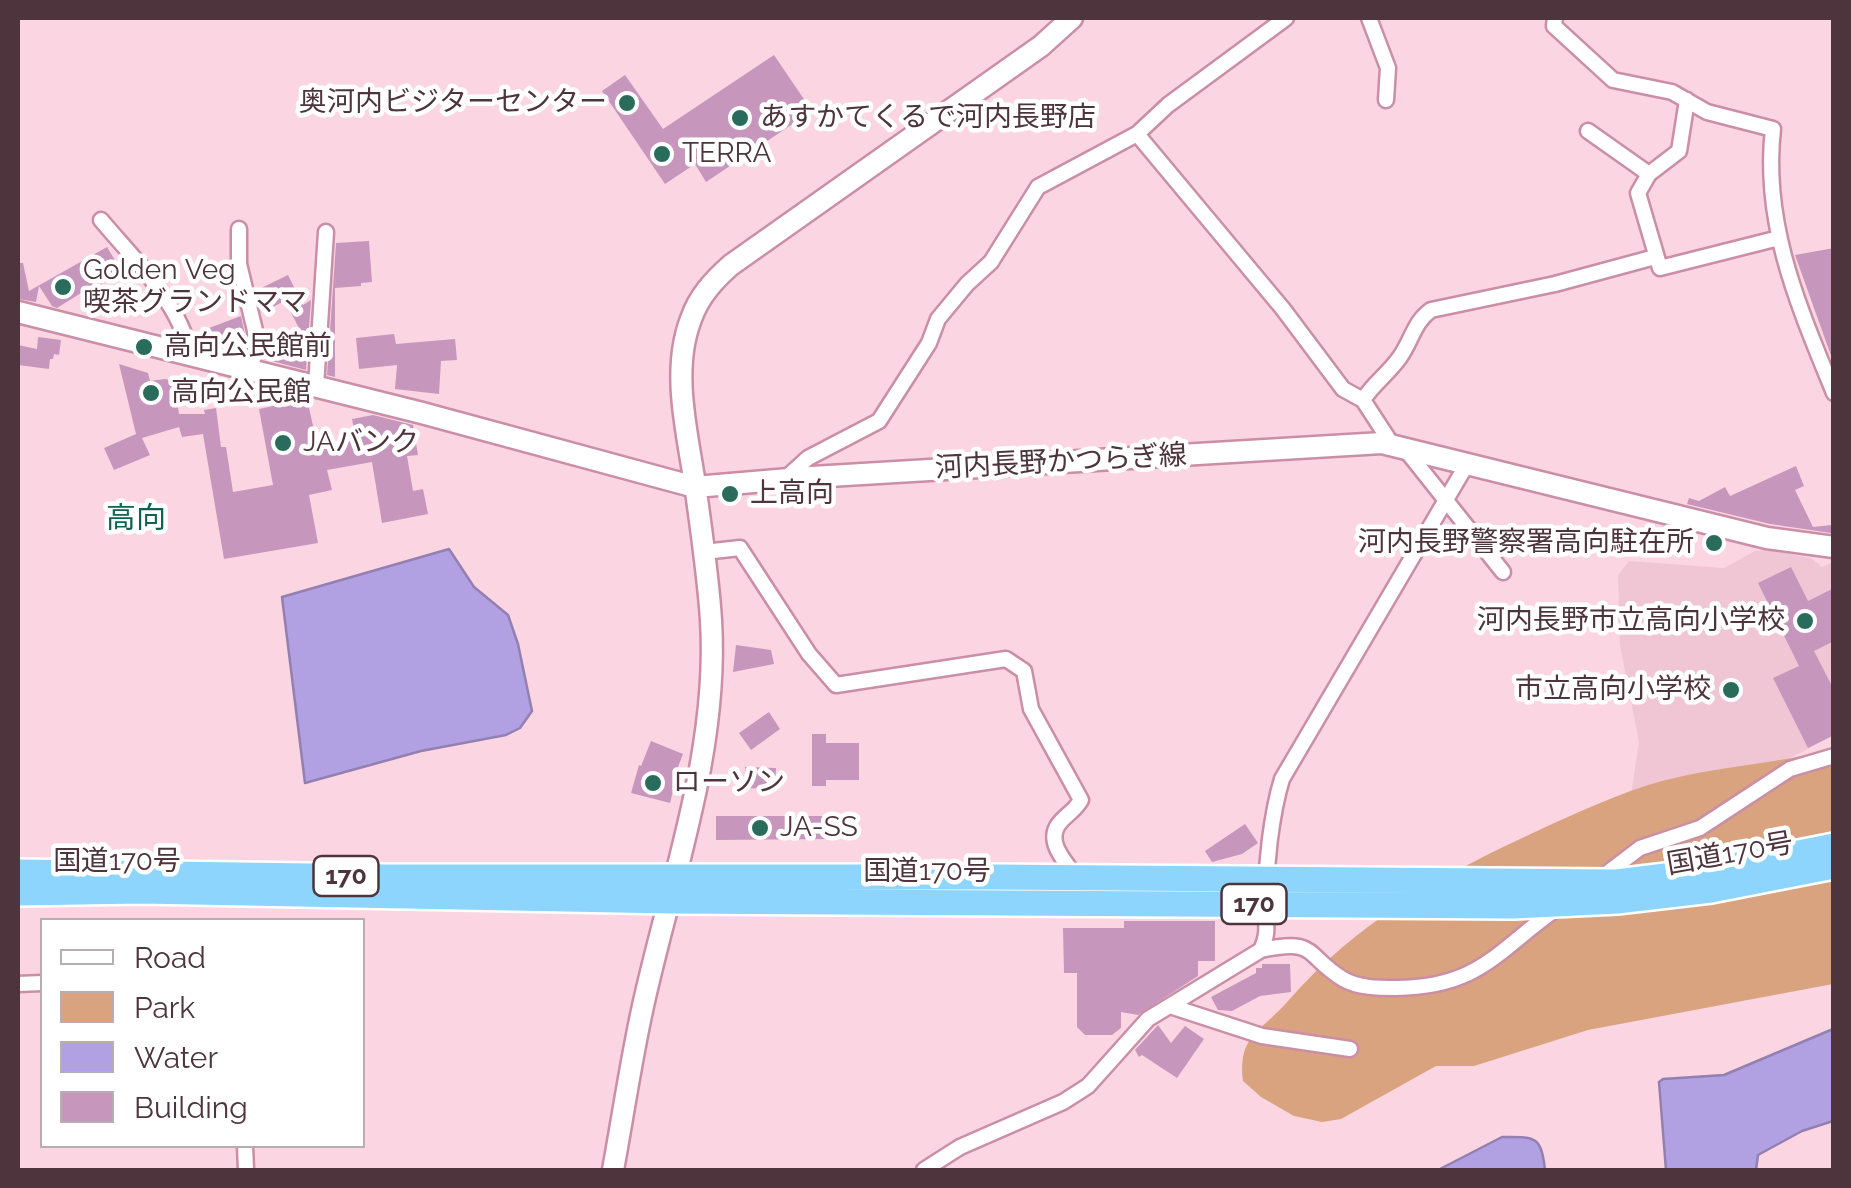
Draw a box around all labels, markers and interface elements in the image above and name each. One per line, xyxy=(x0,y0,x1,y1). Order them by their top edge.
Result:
place label: 奥河内ビジターセンター xyxy=(299,86,607,120)
marker: 奥河内ビジターセンター xyxy=(616,92,638,114)
place label: あすかてくるで河内長野店 xyxy=(760,101,1096,135)
marker: あすかてくるで河内長野店 xyxy=(729,107,751,129)
place label: TERRA xyxy=(682,137,772,171)
marker: TERRA xyxy=(651,143,673,165)
place label: Golden Veg 喫茶グランドママ xyxy=(83,254,307,320)
marker: Golden Veg 喫茶グランドママ xyxy=(52,276,74,298)
place label: 高向公民館前 xyxy=(164,330,332,364)
marker: 高向公民館前 xyxy=(133,336,155,358)
place label: 高向公民館 xyxy=(171,376,311,410)
marker: 高向公民館 xyxy=(140,382,162,404)
place label: JAバンク xyxy=(303,426,419,460)
marker: JAバンク xyxy=(272,432,294,454)
street label: 河内長野かつらぎ線 xyxy=(934,439,1188,485)
place label: 上高向 xyxy=(750,477,834,511)
marker: 上高向 xyxy=(719,483,741,505)
district label: 高向 xyxy=(106,501,166,537)
place label: 河内長野警察署高向駐在所 xyxy=(1358,526,1694,560)
marker: 河内長野警察署高向駐在所 xyxy=(1703,532,1725,554)
place label: 河内長野市立高向小学校 xyxy=(1477,604,1785,638)
marker: 河内長野市立高向小学校 xyxy=(1794,610,1816,632)
place label: 市立高向小学校 xyxy=(1515,673,1711,707)
marker: 市立高向小学校 xyxy=(1720,679,1742,701)
place label: ローソン xyxy=(673,766,785,800)
marker: ローソン xyxy=(642,772,664,794)
place label: JA-SS xyxy=(780,811,858,845)
marker: JA-SS xyxy=(749,817,771,839)
street label: 国道170号 xyxy=(1664,826,1796,882)
street label: 国道170号 xyxy=(53,845,181,879)
street label: 国道170号 xyxy=(863,855,991,889)
road number: 170 xyxy=(314,856,378,896)
road number: 170 xyxy=(1222,884,1286,924)
legend xyxy=(40,918,365,1148)
text: Road xyxy=(134,940,206,975)
text: Park xyxy=(134,990,195,1025)
text: Water xyxy=(134,1040,218,1075)
text: Building xyxy=(134,1090,248,1125)

